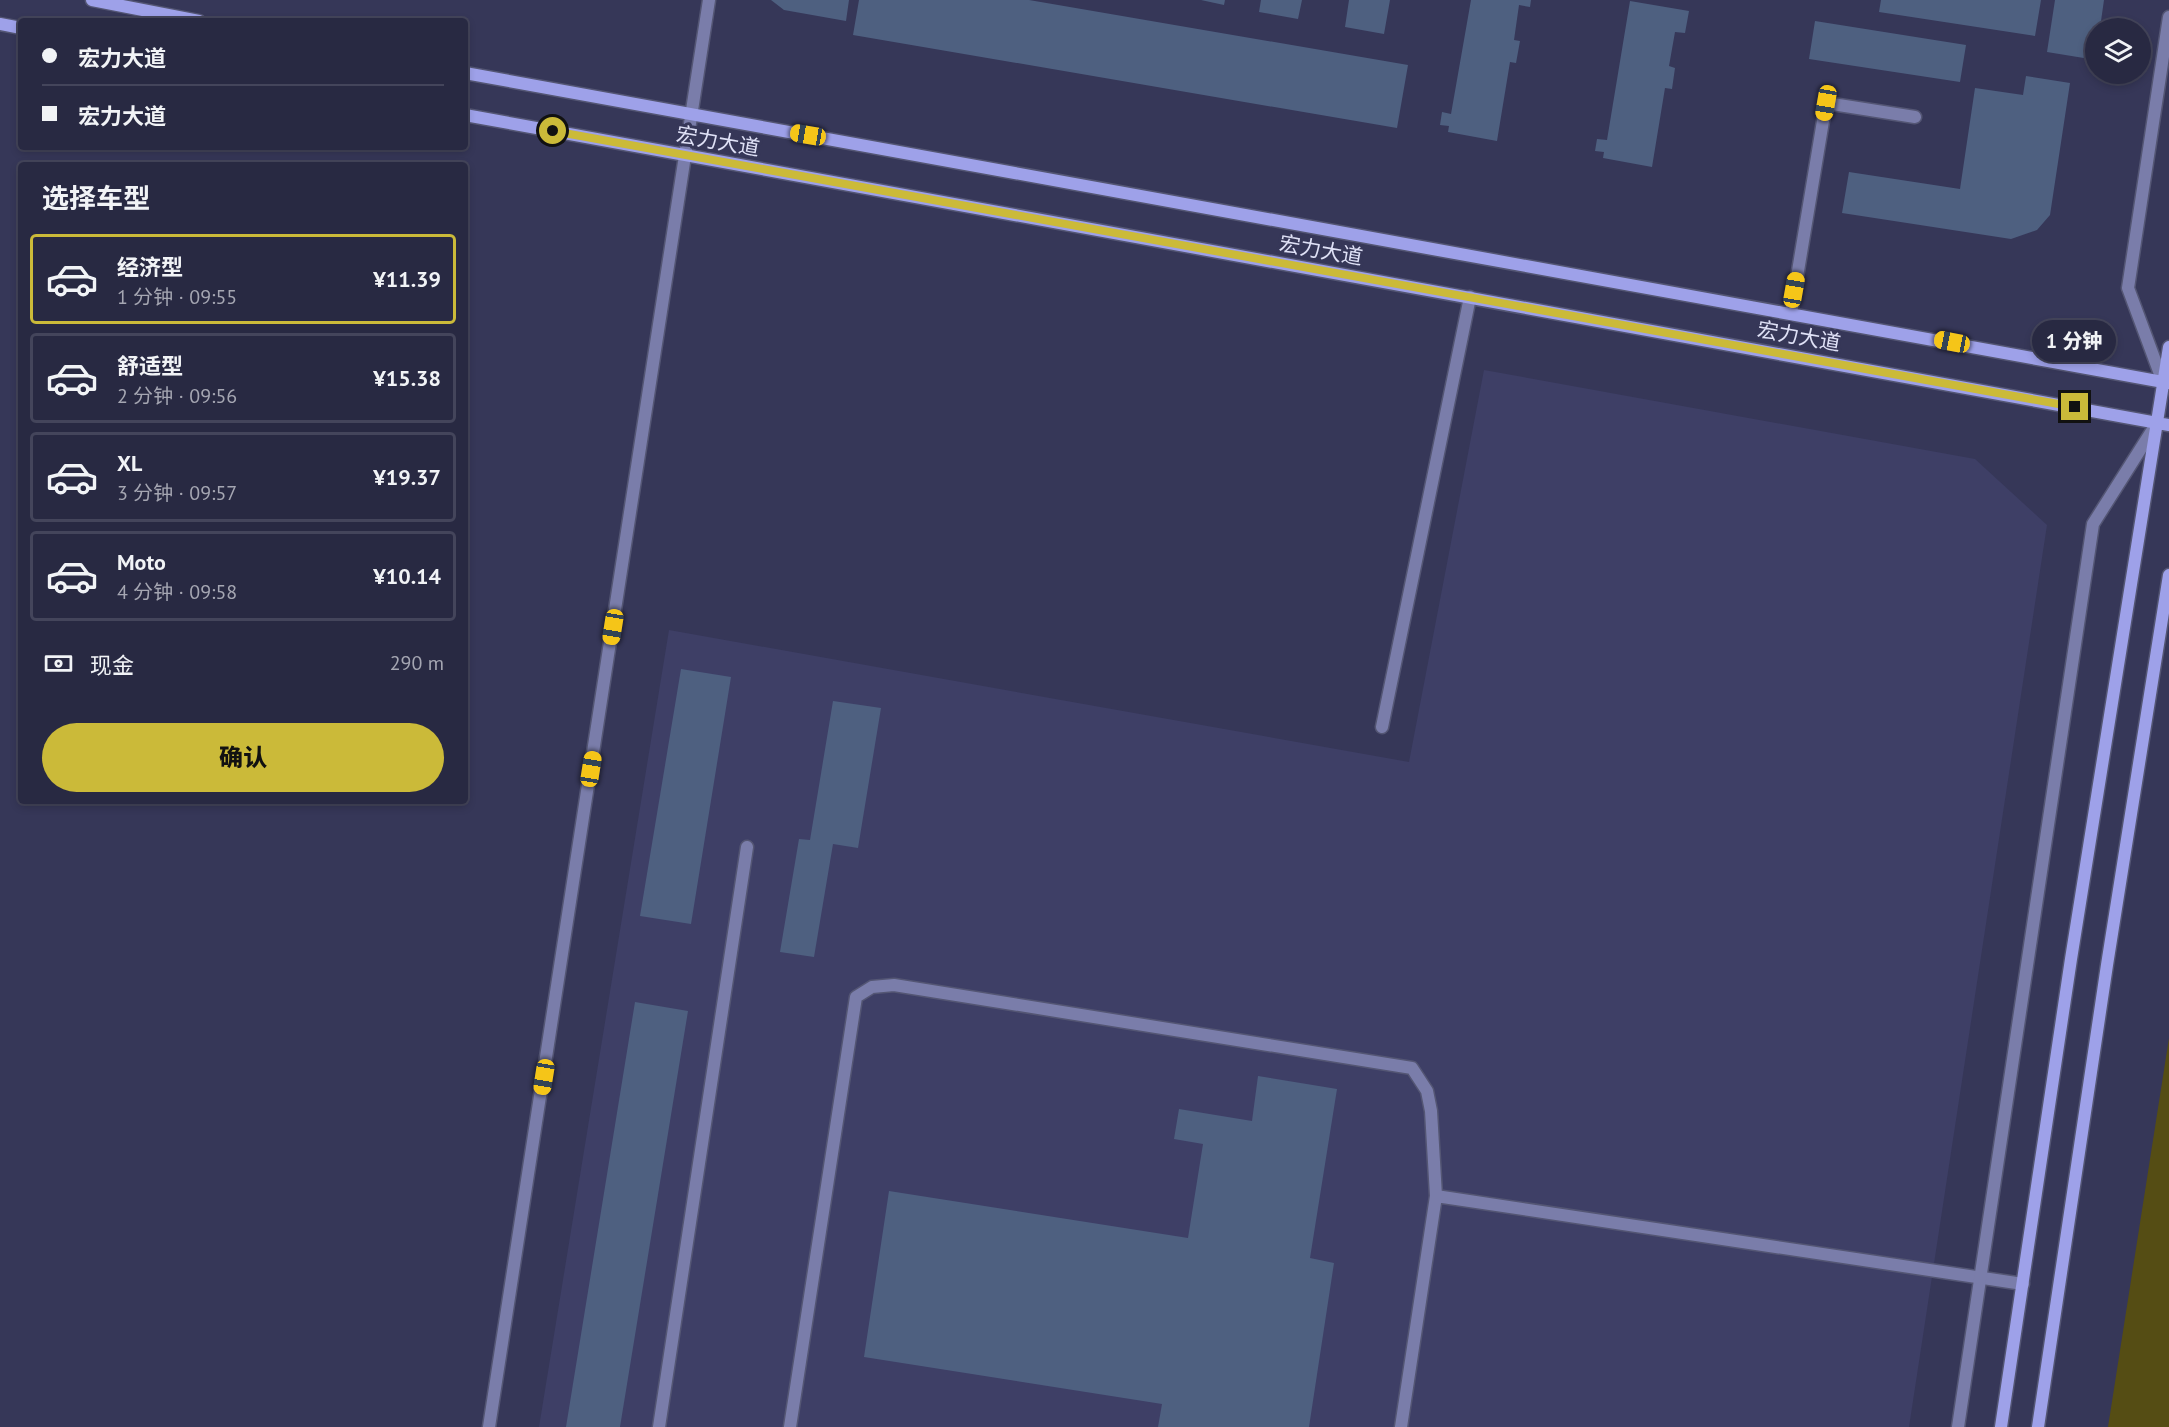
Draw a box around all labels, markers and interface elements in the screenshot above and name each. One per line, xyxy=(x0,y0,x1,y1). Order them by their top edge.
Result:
map controls xyxy=(2085,18,2151,84)
button: layers xyxy=(2085,18,2151,84)
text: 宏力大道 xyxy=(78,44,166,72)
car xyxy=(1814,84,1838,122)
text: 宏力大道 xyxy=(78,102,166,130)
route start xyxy=(539,117,566,144)
street label: 宏力大道 xyxy=(674,120,762,162)
car xyxy=(789,123,827,147)
text: 选择车型 xyxy=(42,181,150,215)
street label: 宏力大道 xyxy=(1277,229,1365,271)
icon: car xyxy=(45,252,99,306)
text: 经济型 xyxy=(117,253,183,281)
text: ¥11.39 xyxy=(373,265,441,293)
car xyxy=(1782,271,1806,309)
text: 1 分钟 · 09:55 xyxy=(117,284,237,310)
street label: 宏力大道 xyxy=(1755,315,1843,357)
callout: 1 分钟 xyxy=(2033,320,2117,362)
text: 1 分钟 xyxy=(2046,328,2102,354)
car xyxy=(1933,330,1971,354)
icon: car xyxy=(45,351,99,405)
text: 舒适型 xyxy=(117,352,183,380)
text: ¥15.38 xyxy=(373,364,441,392)
text: 2 分钟 · 09:56 xyxy=(117,383,237,409)
route end xyxy=(2061,393,2088,420)
text: XL xyxy=(117,449,142,477)
icon: car xyxy=(45,450,99,504)
text: ¥19.37 xyxy=(373,463,441,491)
text: 3 分钟 · 09:57 xyxy=(117,480,237,506)
text: Moto xyxy=(117,548,166,576)
icon: car xyxy=(45,549,99,603)
text: ¥10.14 xyxy=(373,562,441,590)
text: 4 分钟 · 09:58 xyxy=(117,579,237,605)
car xyxy=(601,608,625,646)
icon: cash xyxy=(42,647,75,680)
text: 290 m xyxy=(390,650,444,676)
text: 现金 xyxy=(90,651,134,679)
button: 确认 xyxy=(42,723,444,792)
car xyxy=(579,750,603,788)
car xyxy=(532,1058,556,1096)

